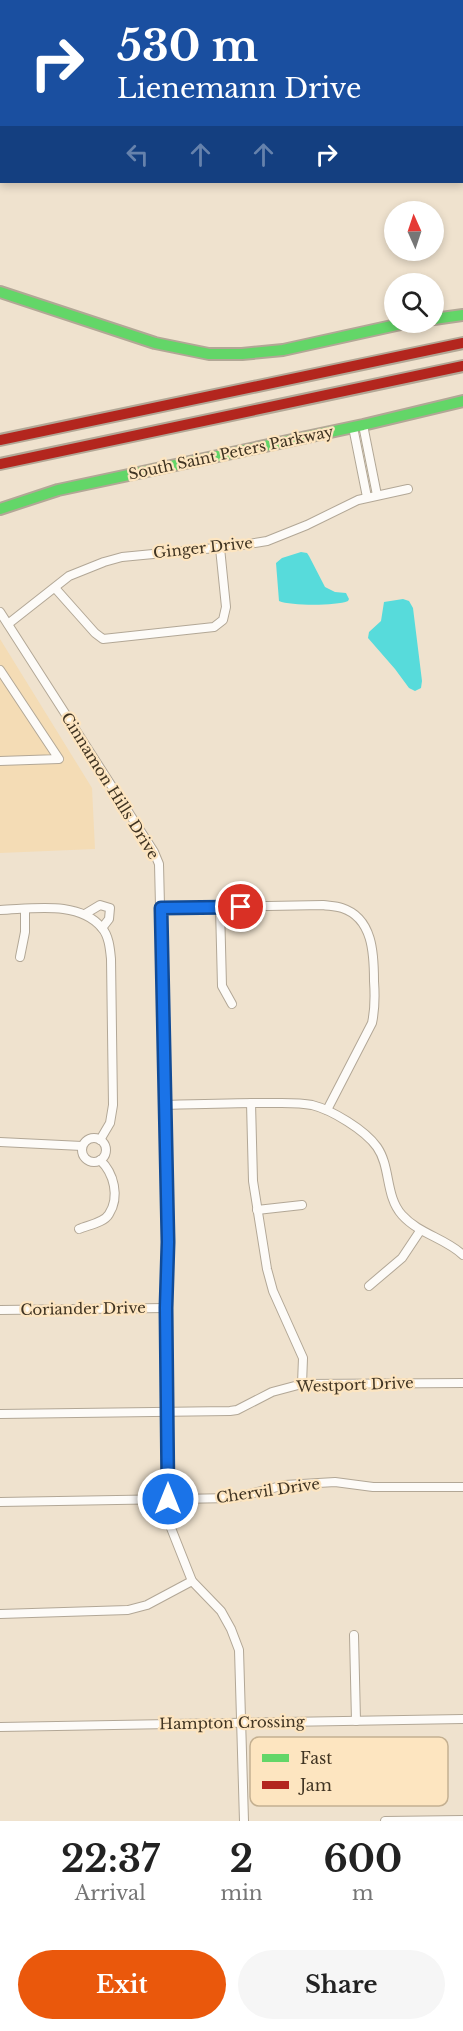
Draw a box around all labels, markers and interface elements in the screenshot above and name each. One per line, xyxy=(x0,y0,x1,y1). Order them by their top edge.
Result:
text: 530 m xyxy=(117,20,258,72)
icon: right xyxy=(18,24,96,102)
text: Lienemann Drive xyxy=(117,72,361,105)
icon: left xyxy=(121,138,154,171)
icon: ahead xyxy=(184,138,217,171)
icon: ahead xyxy=(247,138,280,171)
icon: right xyxy=(310,138,343,171)
north arrow xyxy=(384,201,444,261)
map controls xyxy=(384,201,444,333)
button: search xyxy=(384,273,444,333)
street label: South Saint Peters Parkway xyxy=(127,421,336,484)
street label: Ginger Drive xyxy=(152,533,254,562)
street label: Cinnamon Hills Drive xyxy=(57,709,163,863)
pin xyxy=(215,881,266,932)
icon: arrive xyxy=(224,890,257,923)
street label: Coriander Drive xyxy=(20,1298,146,1319)
street label: Westport Drive xyxy=(295,1373,414,1396)
position arrow xyxy=(136,1467,200,1531)
street label: Chervil Drive xyxy=(215,1474,321,1507)
street label: Hampton Crossing xyxy=(159,1712,306,1733)
legend xyxy=(250,1737,448,1806)
text: Fast xyxy=(300,1748,332,1768)
text: Jam xyxy=(298,1775,332,1795)
text: 22:37 xyxy=(61,1837,160,1882)
text: 2 xyxy=(230,1837,253,1882)
text: 600 xyxy=(323,1837,402,1882)
text: Arrival xyxy=(75,1881,146,1905)
text: min xyxy=(220,1881,263,1905)
text: m xyxy=(352,1881,373,1905)
button: Exit xyxy=(18,1950,226,2019)
button: Share xyxy=(238,1950,445,2019)

